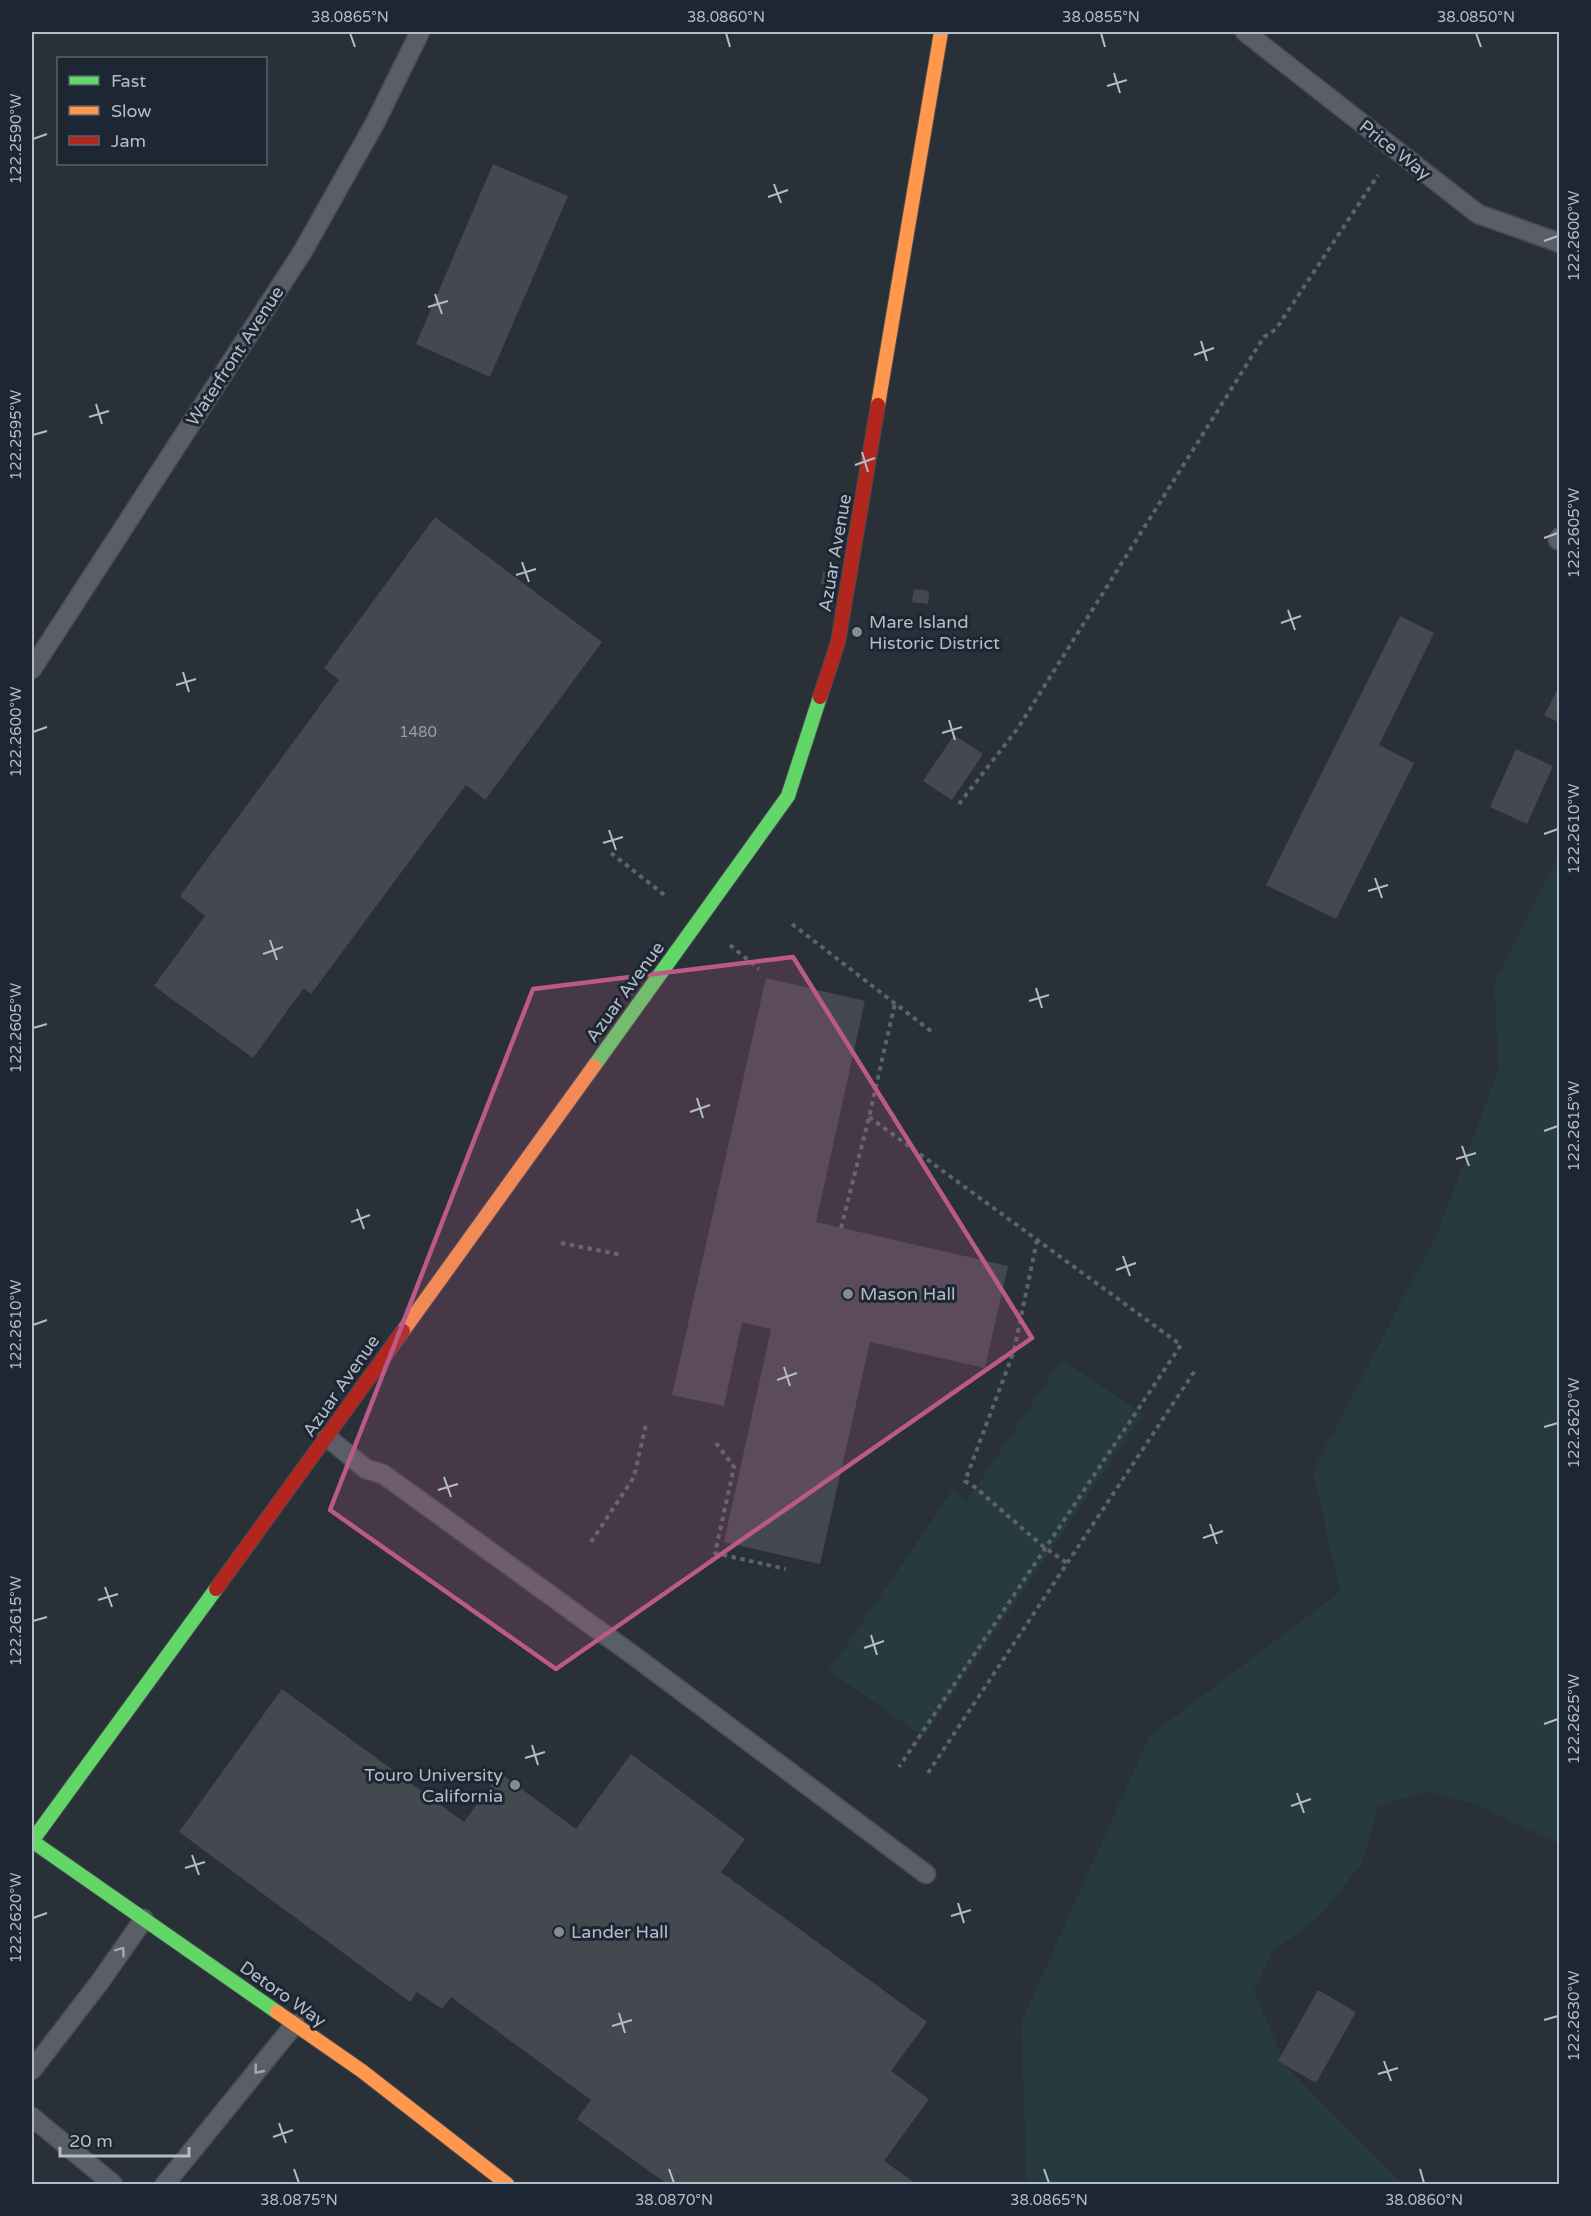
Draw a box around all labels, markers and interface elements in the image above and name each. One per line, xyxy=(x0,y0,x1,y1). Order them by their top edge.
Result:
text: 38.0865°N xyxy=(311,8,389,26)
text: 38.0860°N xyxy=(687,8,765,26)
text: 38.0855°N xyxy=(1062,8,1140,26)
text: 38.0850°N xyxy=(1437,8,1515,26)
legend xyxy=(57,57,267,165)
text: Fast xyxy=(111,70,146,92)
text: 122.2590°W xyxy=(7,94,25,184)
text: Slow xyxy=(111,100,152,122)
street label: Price Way xyxy=(1355,115,1435,185)
text: Jam xyxy=(111,130,146,152)
text: 122.2600°W xyxy=(1565,191,1583,281)
street label: Waterfront Avenue xyxy=(182,282,288,430)
text: 122.2595°W xyxy=(7,390,25,480)
text: 122.2605°W xyxy=(1565,488,1583,578)
street label: Azuar Avenue xyxy=(814,492,856,614)
place label: Mare Island Historic District xyxy=(869,611,1000,654)
marker: Mare Island Historic District xyxy=(850,625,864,639)
text: 122.2600°W xyxy=(7,687,25,777)
house number: 1480 xyxy=(399,723,437,741)
text: 122.2610°W xyxy=(1565,784,1583,874)
street label: Azuar Avenue xyxy=(581,937,669,1047)
text: 122.2605°W xyxy=(7,983,25,1073)
text: 122.2615°W xyxy=(1565,1081,1583,1171)
text: 122.2610°W xyxy=(7,1280,25,1370)
place label: Mason Hall xyxy=(860,1283,955,1305)
marker: Mason Hall xyxy=(841,1287,855,1301)
street label: Azuar Avenue xyxy=(298,1331,384,1441)
text: 122.2620°W xyxy=(1565,1378,1583,1468)
text: 122.2615°W xyxy=(7,1576,25,1666)
text: 122.2625°W xyxy=(1565,1674,1583,1764)
place label: Touro University California xyxy=(364,1764,503,1807)
marker: Touro University California xyxy=(508,1778,522,1792)
text: 122.2620°W xyxy=(7,1873,25,1963)
place label: Lander Hall xyxy=(571,1921,668,1943)
marker: Lander Hall xyxy=(552,1925,566,1939)
one-way arrow xyxy=(114,1947,125,1958)
street label: Detoro Way xyxy=(236,1956,331,2032)
text: 122.2630°W xyxy=(1565,1971,1583,2061)
one-way arrow xyxy=(255,2063,266,2074)
scale bar xyxy=(60,2120,189,2158)
text: 20 m xyxy=(69,2130,113,2152)
text: 38.0875°N xyxy=(260,2191,338,2209)
text: 38.0870°N xyxy=(635,2191,713,2209)
text: 38.0865°N xyxy=(1010,2191,1088,2209)
text: 38.0860°N xyxy=(1385,2191,1463,2209)

